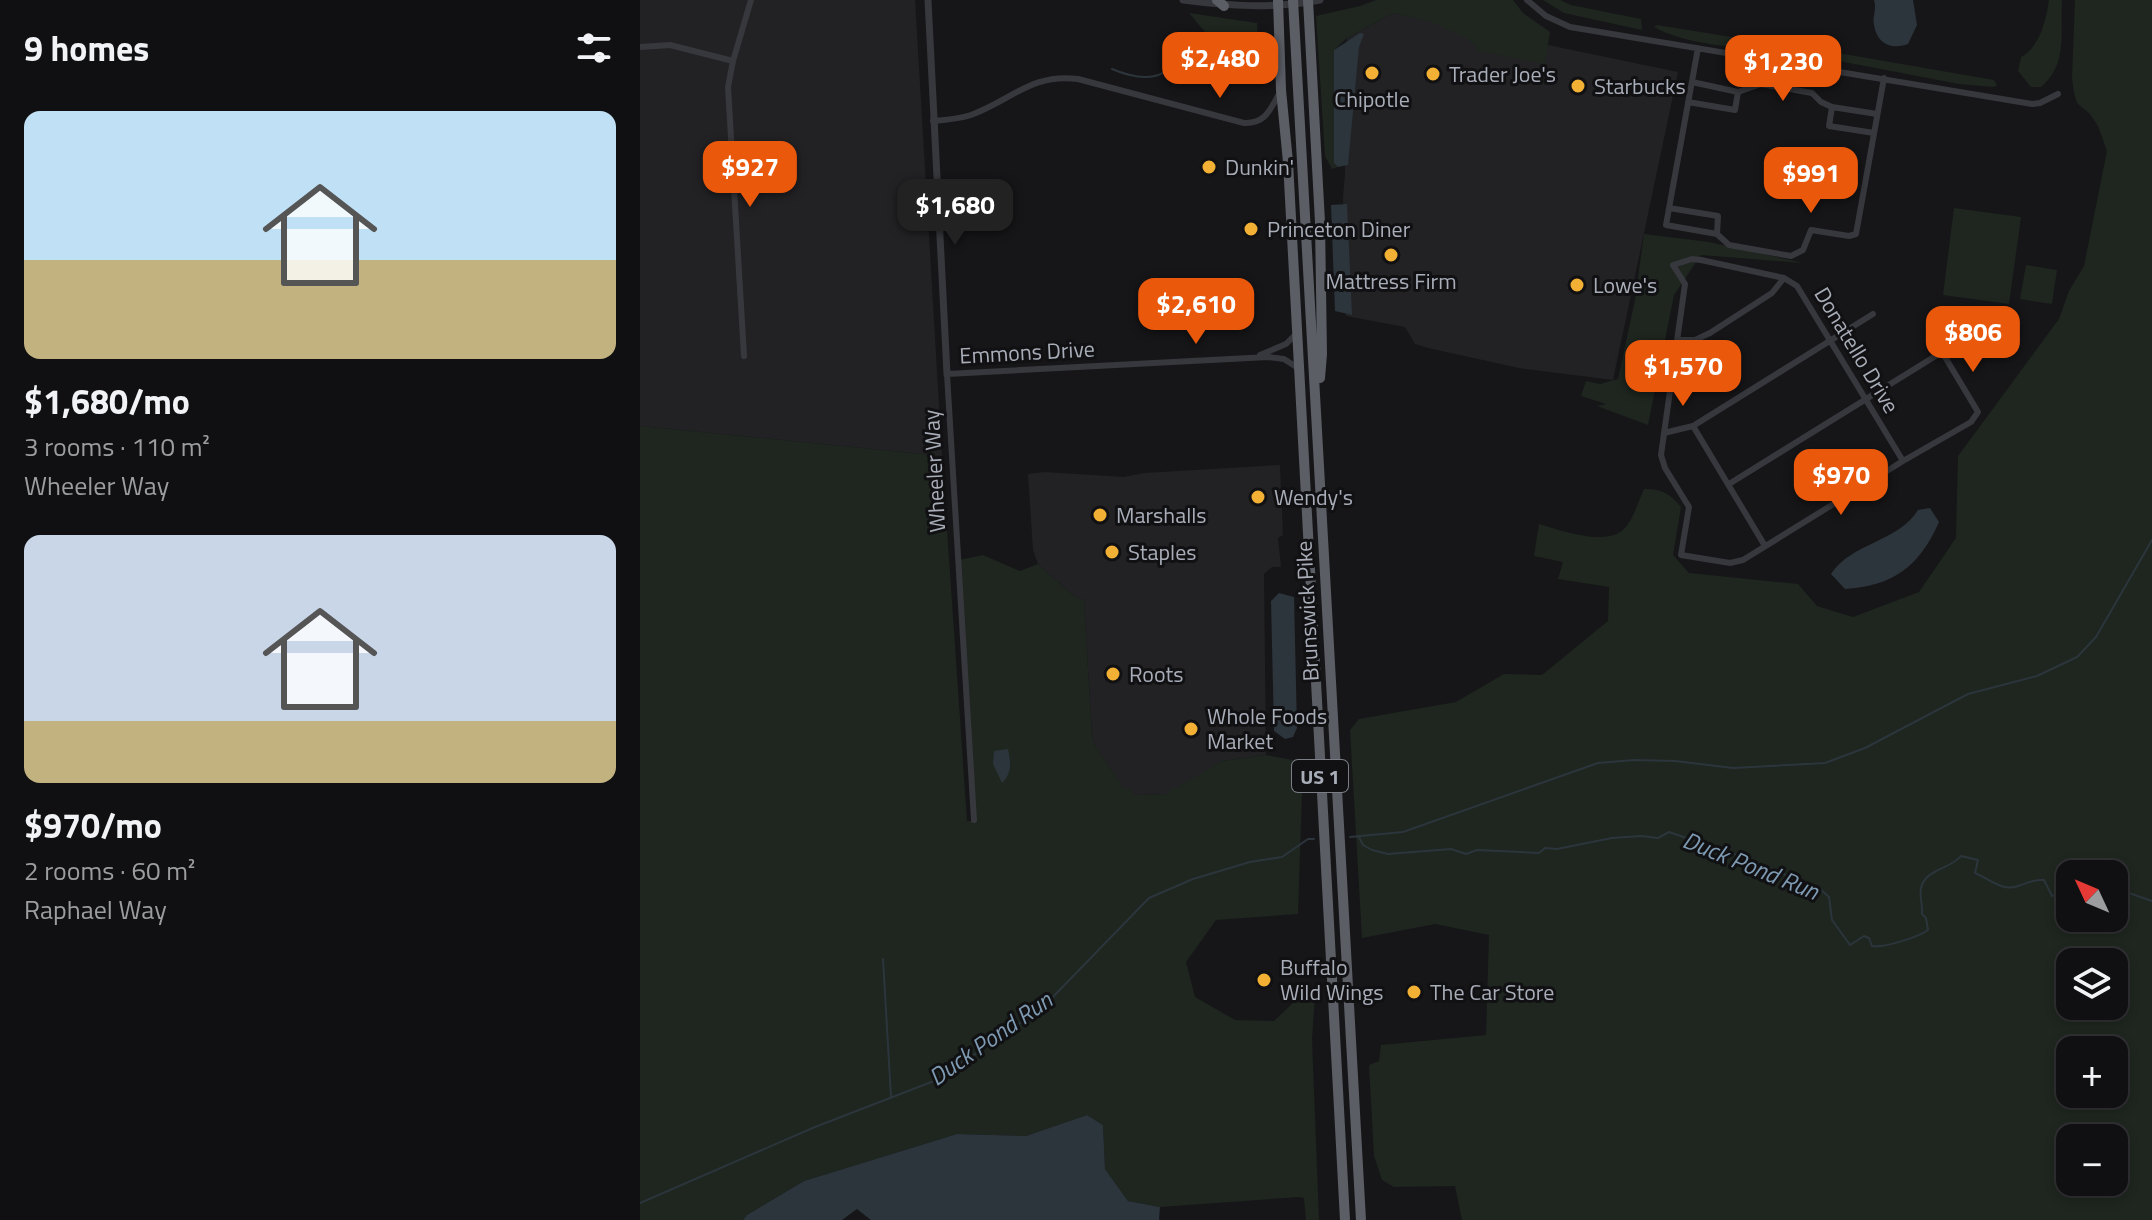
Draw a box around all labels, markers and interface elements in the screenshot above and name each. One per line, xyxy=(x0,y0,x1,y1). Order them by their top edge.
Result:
text: 9 homes xyxy=(24,22,149,74)
icon: filters xyxy=(572,26,616,70)
pin: $2,480 xyxy=(1155,32,1285,100)
pin: $1,230 xyxy=(1718,35,1848,103)
text: $2,480 xyxy=(1180,38,1260,77)
text: $1,230 xyxy=(1743,41,1823,80)
place label: Trader Joe's xyxy=(1449,57,1556,91)
marker: Chipotle xyxy=(1363,64,1381,82)
marker: Trader Joe's xyxy=(1424,65,1442,83)
place label: Starbucks xyxy=(1594,69,1686,103)
marker: Starbucks xyxy=(1569,77,1587,95)
place label: Chipotle xyxy=(1334,82,1410,116)
pin: $927 xyxy=(703,141,797,209)
text: $927 xyxy=(721,147,779,186)
pin: $991 xyxy=(1764,147,1858,215)
place label: Dunkin' xyxy=(1225,150,1294,184)
text: $991 xyxy=(1782,153,1840,192)
marker: Dunkin' xyxy=(1200,158,1218,176)
icon: home xyxy=(248,163,392,307)
pin: $1,680 xyxy=(890,179,1020,247)
text: $1,680 xyxy=(915,185,995,224)
place label: Princeton Diner xyxy=(1267,212,1411,246)
marker: Princeton Diner xyxy=(1242,220,1260,238)
marker: Mattress Firm xyxy=(1382,246,1400,264)
place label: Mattress Firm xyxy=(1325,264,1457,298)
place label: Lowe's xyxy=(1593,268,1657,302)
marker: Lowe's xyxy=(1568,276,1586,294)
pin: $2,610 xyxy=(1131,278,1261,346)
street label: Donatello Drive xyxy=(1806,280,1908,420)
text: $2,610 xyxy=(1156,284,1236,323)
pin: $806 xyxy=(1926,306,2020,374)
text: $806 xyxy=(1944,312,2002,351)
street label: Emmons Drive xyxy=(958,331,1096,373)
pin: $1,570 xyxy=(1618,340,1748,408)
text: $1,570 xyxy=(1643,346,1723,385)
text: $1,680/mo xyxy=(24,375,190,427)
street label: Wheeler Way xyxy=(914,408,954,533)
text: 3 rooms · 110 m² xyxy=(24,427,210,466)
pin: $970 xyxy=(1794,449,1888,517)
text: $970 xyxy=(1812,455,1870,494)
text: Wheeler Way xyxy=(24,466,169,505)
place label: Wendy's xyxy=(1274,480,1353,514)
marker: Wendy's xyxy=(1249,488,1267,506)
place label: Marshalls xyxy=(1116,498,1207,532)
marker: Marshalls xyxy=(1091,506,1109,524)
place label: Staples xyxy=(1128,535,1197,569)
street label: Brunswick Pike xyxy=(1286,540,1328,682)
marker: Staples xyxy=(1103,543,1121,561)
icon: home xyxy=(248,587,392,731)
place label: Roots xyxy=(1129,657,1183,691)
marker: Roots xyxy=(1104,665,1122,683)
place label: Whole Foods Market xyxy=(1207,699,1327,758)
marker: Whole Foods Market xyxy=(1182,720,1200,738)
road number: US 1 xyxy=(1292,760,1348,792)
text: $970/mo xyxy=(24,799,162,851)
water label: Duck Pond Run xyxy=(1678,821,1825,909)
text: 2 rooms · 60 m² xyxy=(24,851,195,890)
north arrow xyxy=(2056,860,2128,932)
map controls xyxy=(2056,860,2128,1196)
text: Raphael Way xyxy=(24,890,167,929)
button: layers xyxy=(2056,948,2128,1020)
place label: Buffalo Wild Wings xyxy=(1280,950,1384,1009)
marker: Buffalo Wild Wings xyxy=(1255,971,1273,989)
place label: The Car Store xyxy=(1430,975,1554,1009)
water label: Duck Pond Run xyxy=(921,981,1060,1094)
marker: The Car Store xyxy=(1405,983,1423,1001)
button: + xyxy=(2056,1036,2128,1108)
button: − xyxy=(2056,1124,2128,1196)

